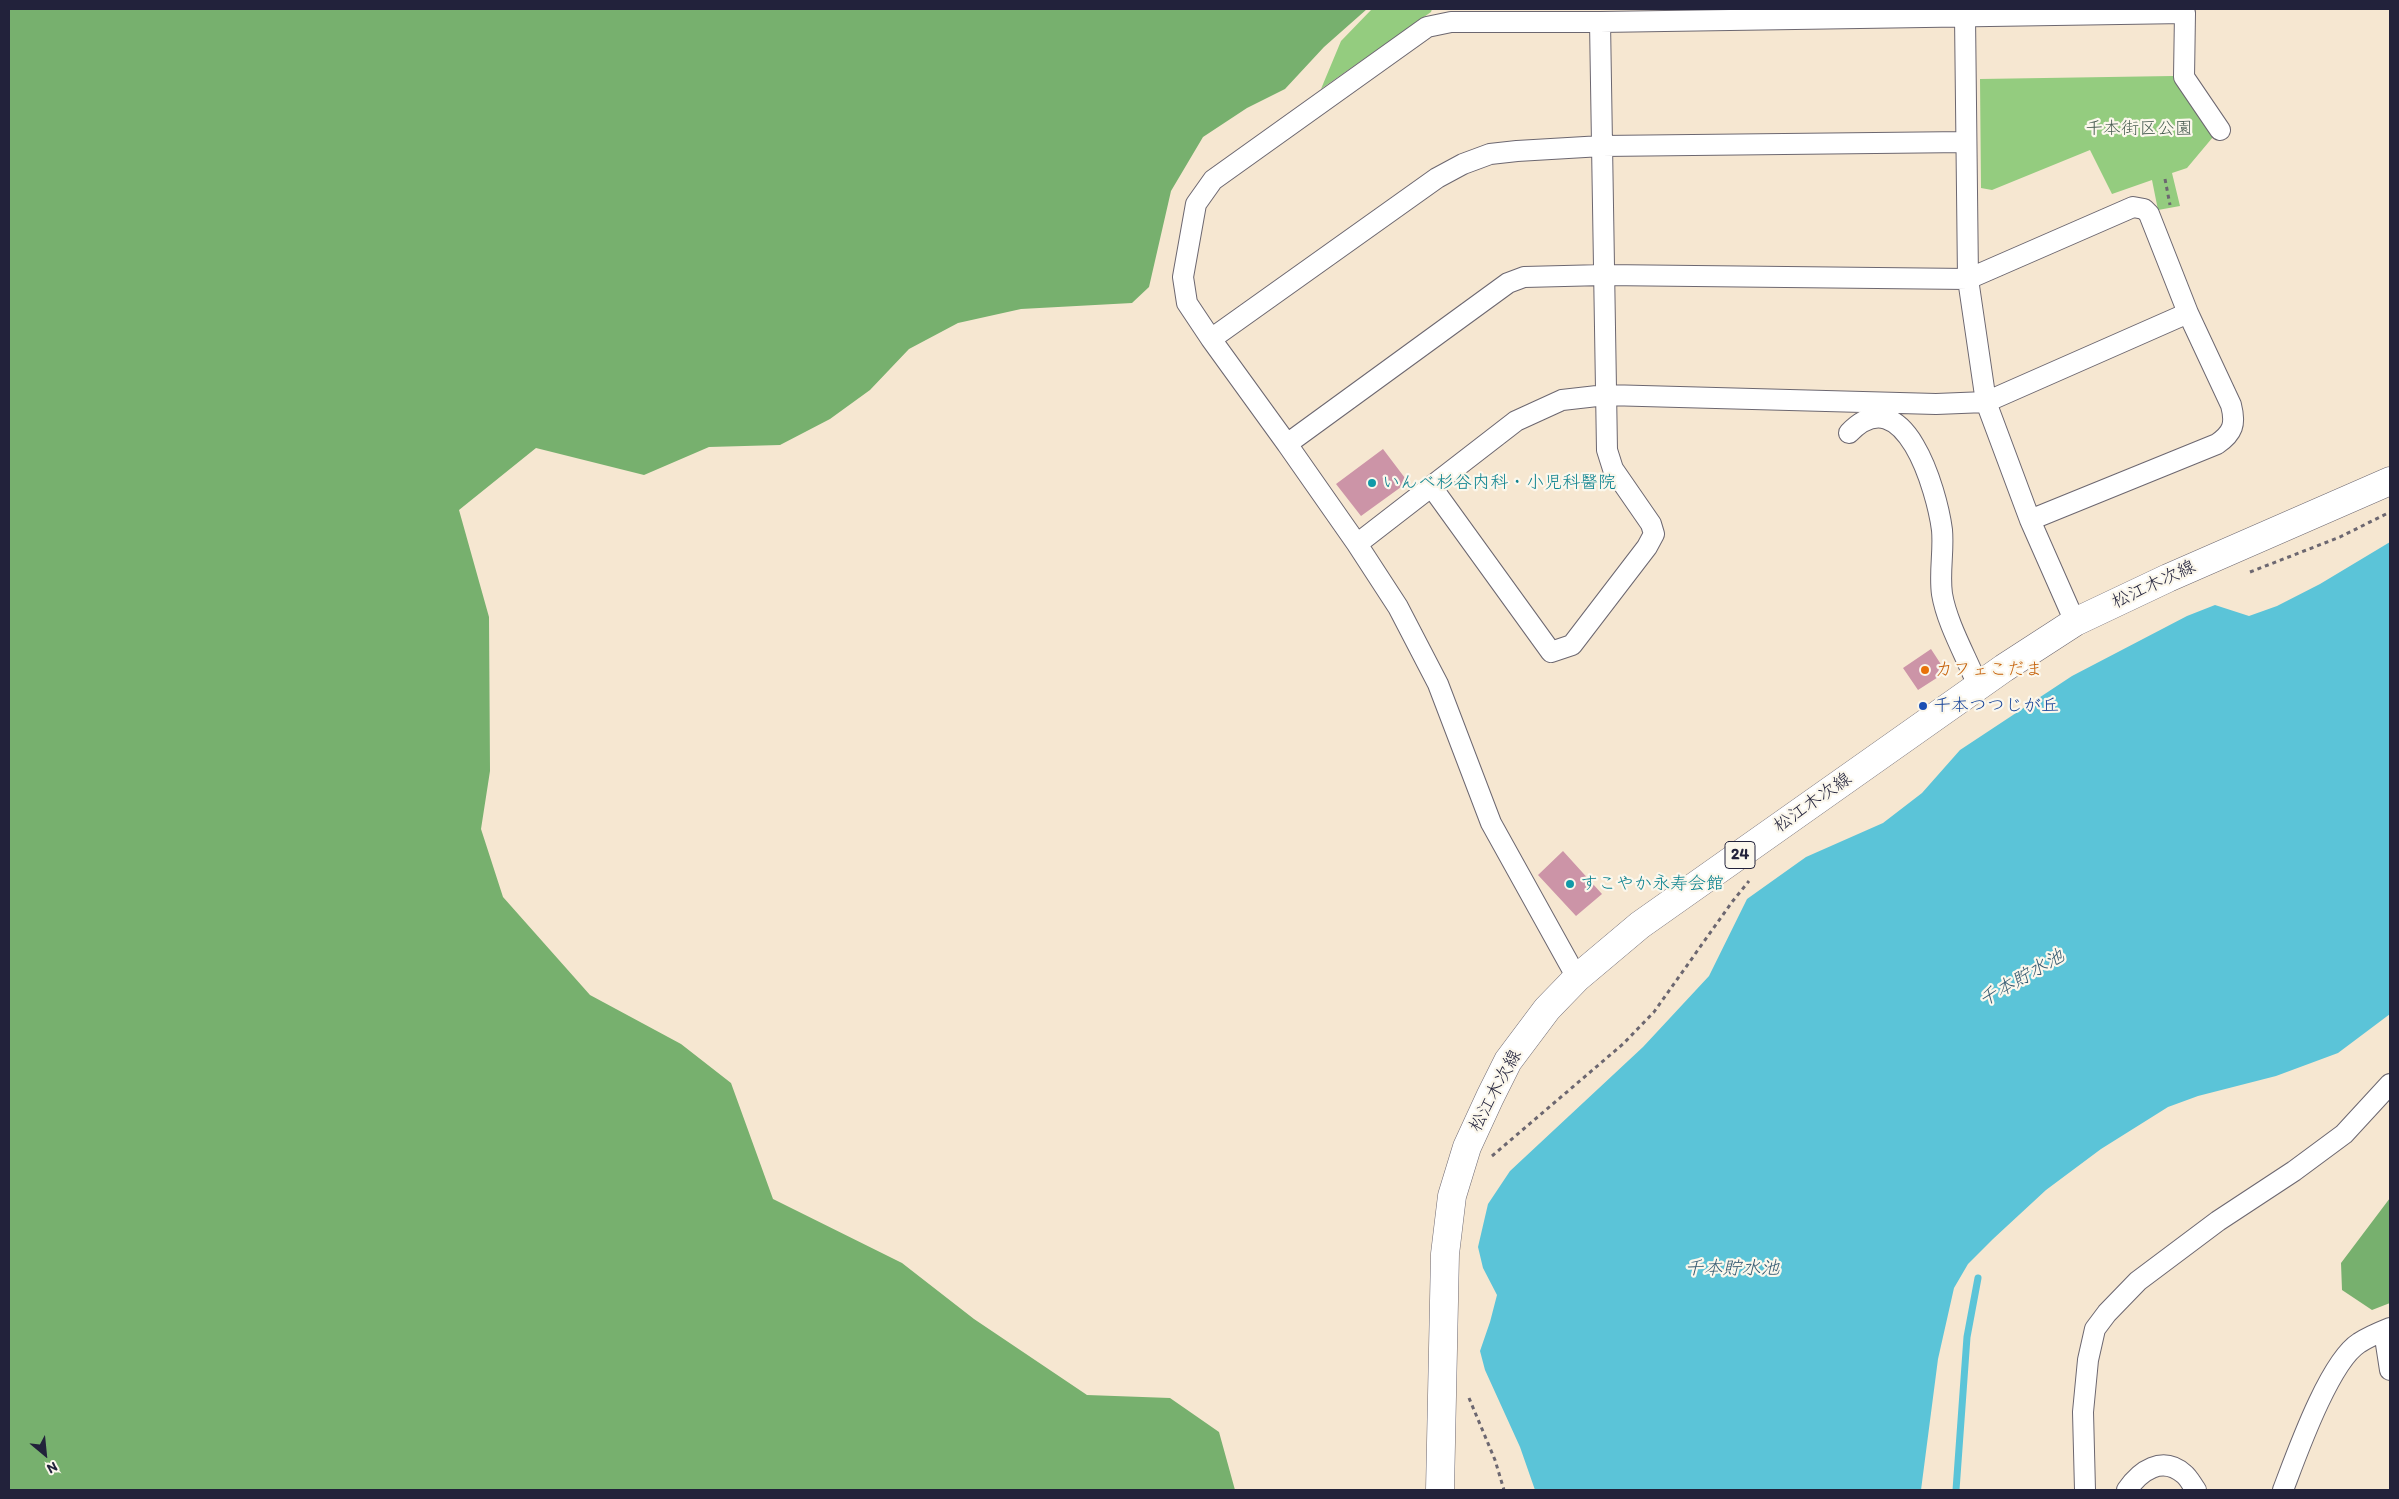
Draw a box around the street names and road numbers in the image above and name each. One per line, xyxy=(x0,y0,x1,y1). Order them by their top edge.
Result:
street label: 松江木次線 xyxy=(2109,556,2199,614)
street label: 松江木次線 xyxy=(1770,768,1856,838)
road number: 24 xyxy=(1725,842,1755,868)
street label: 松江木次線 xyxy=(1465,1046,1527,1136)

